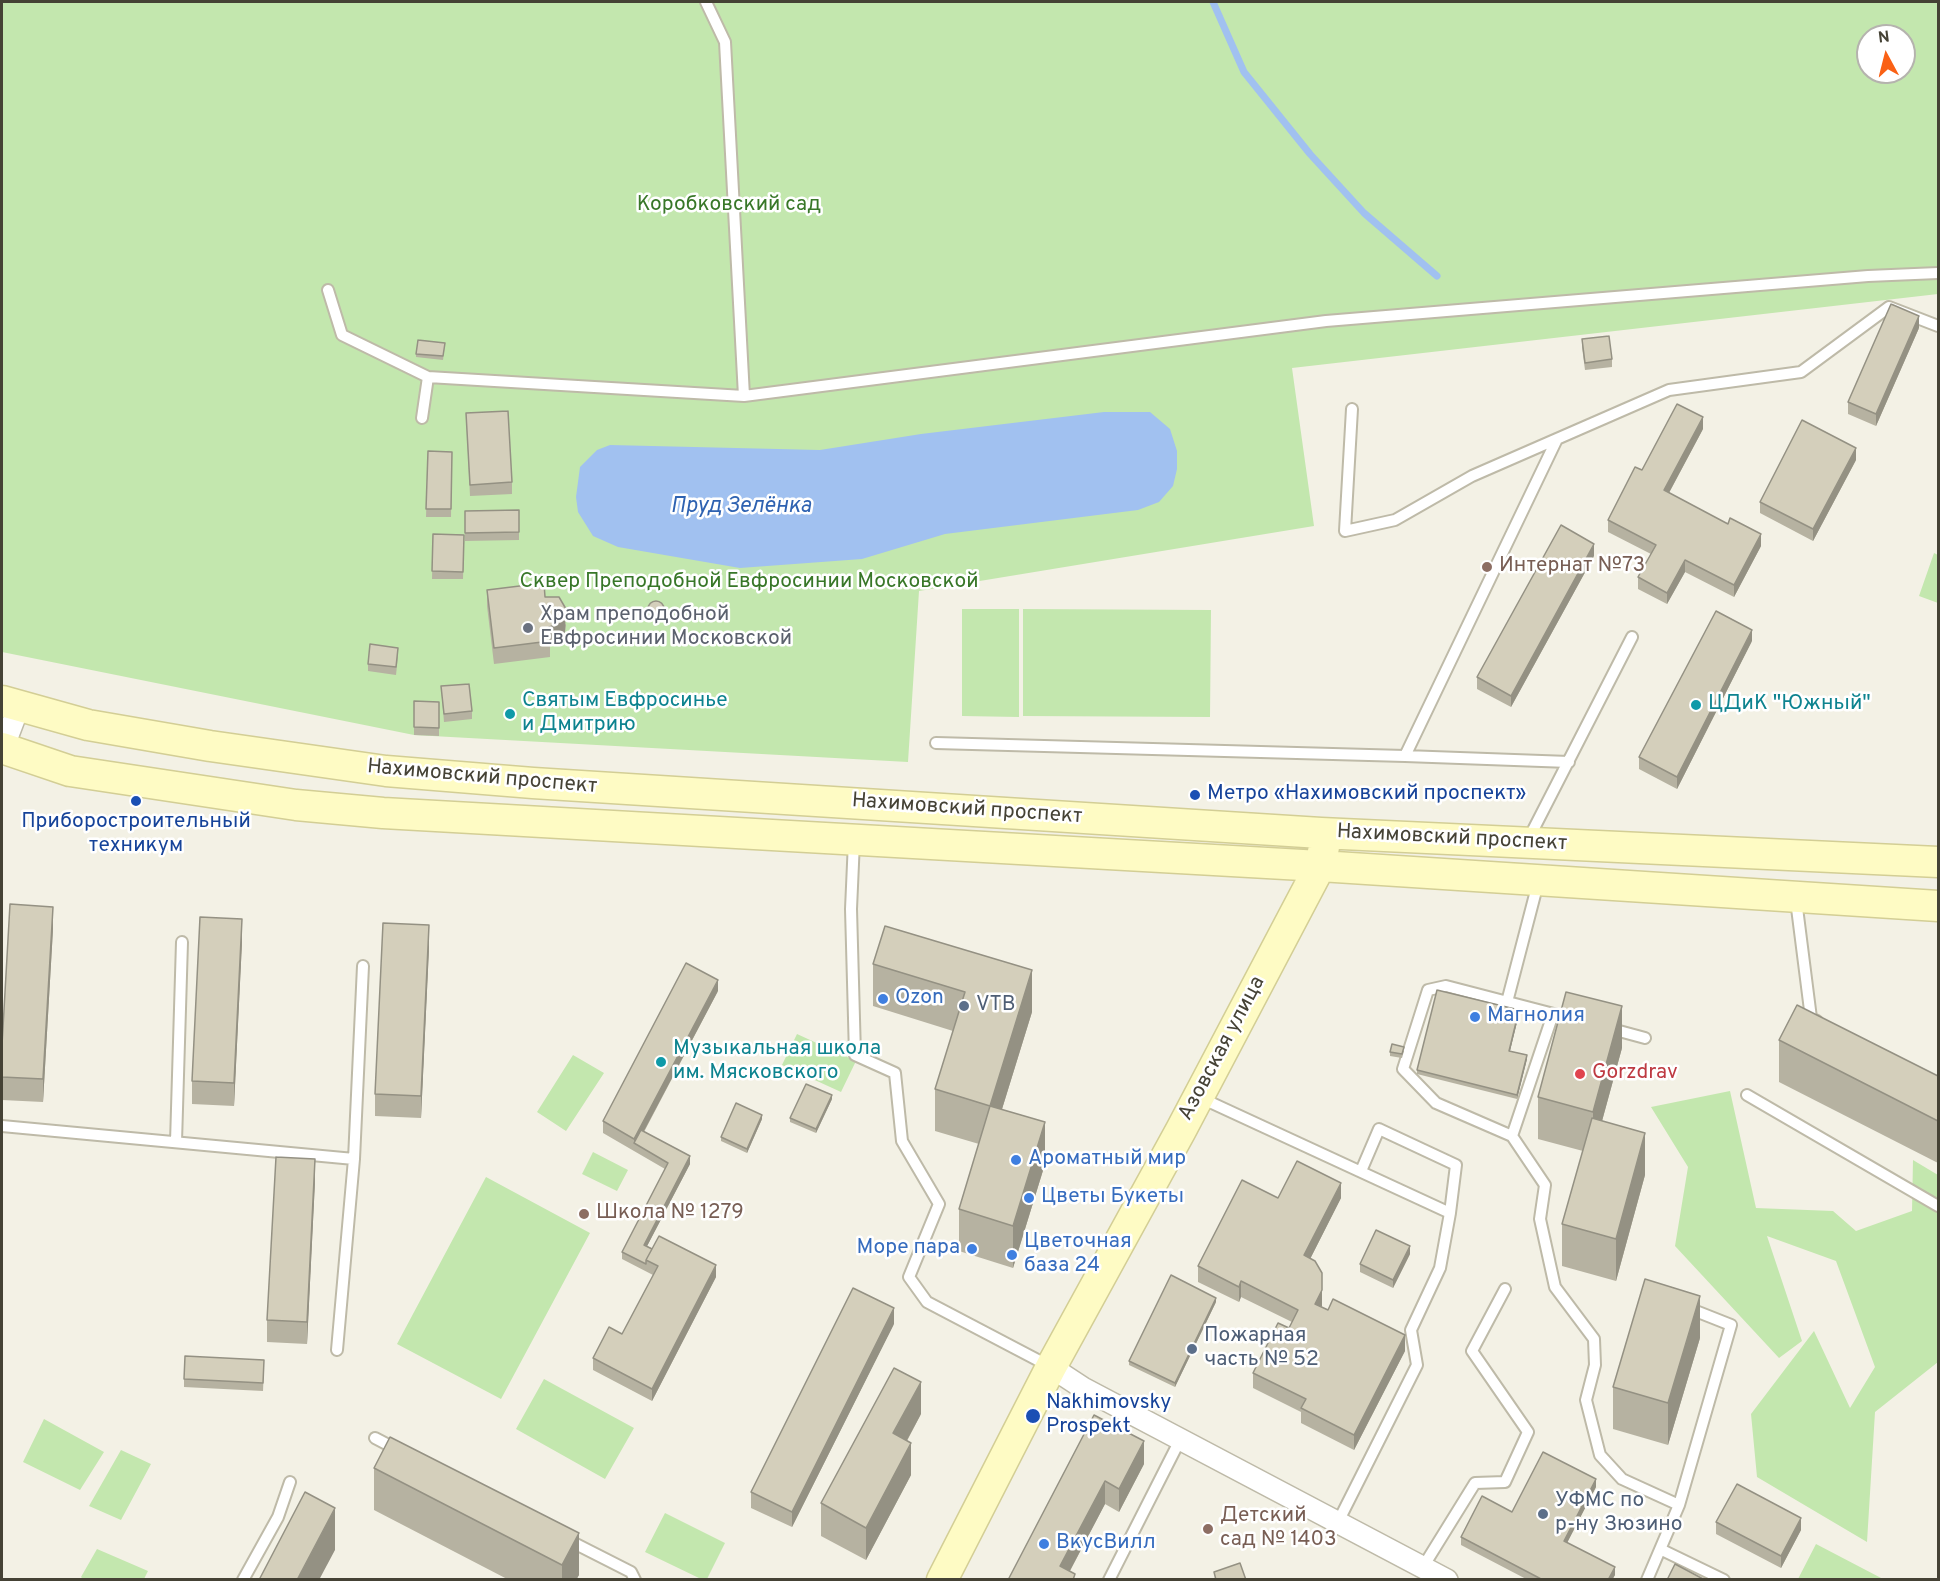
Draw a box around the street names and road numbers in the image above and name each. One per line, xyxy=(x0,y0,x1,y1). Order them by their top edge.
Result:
street label: Нахимовский проспект xyxy=(366,755,598,801)
street label: Нахимовский проспект xyxy=(851,789,1083,831)
street label: Нахимовский проспект xyxy=(1336,820,1568,858)
street label: Азовская улица xyxy=(1174,972,1272,1126)

